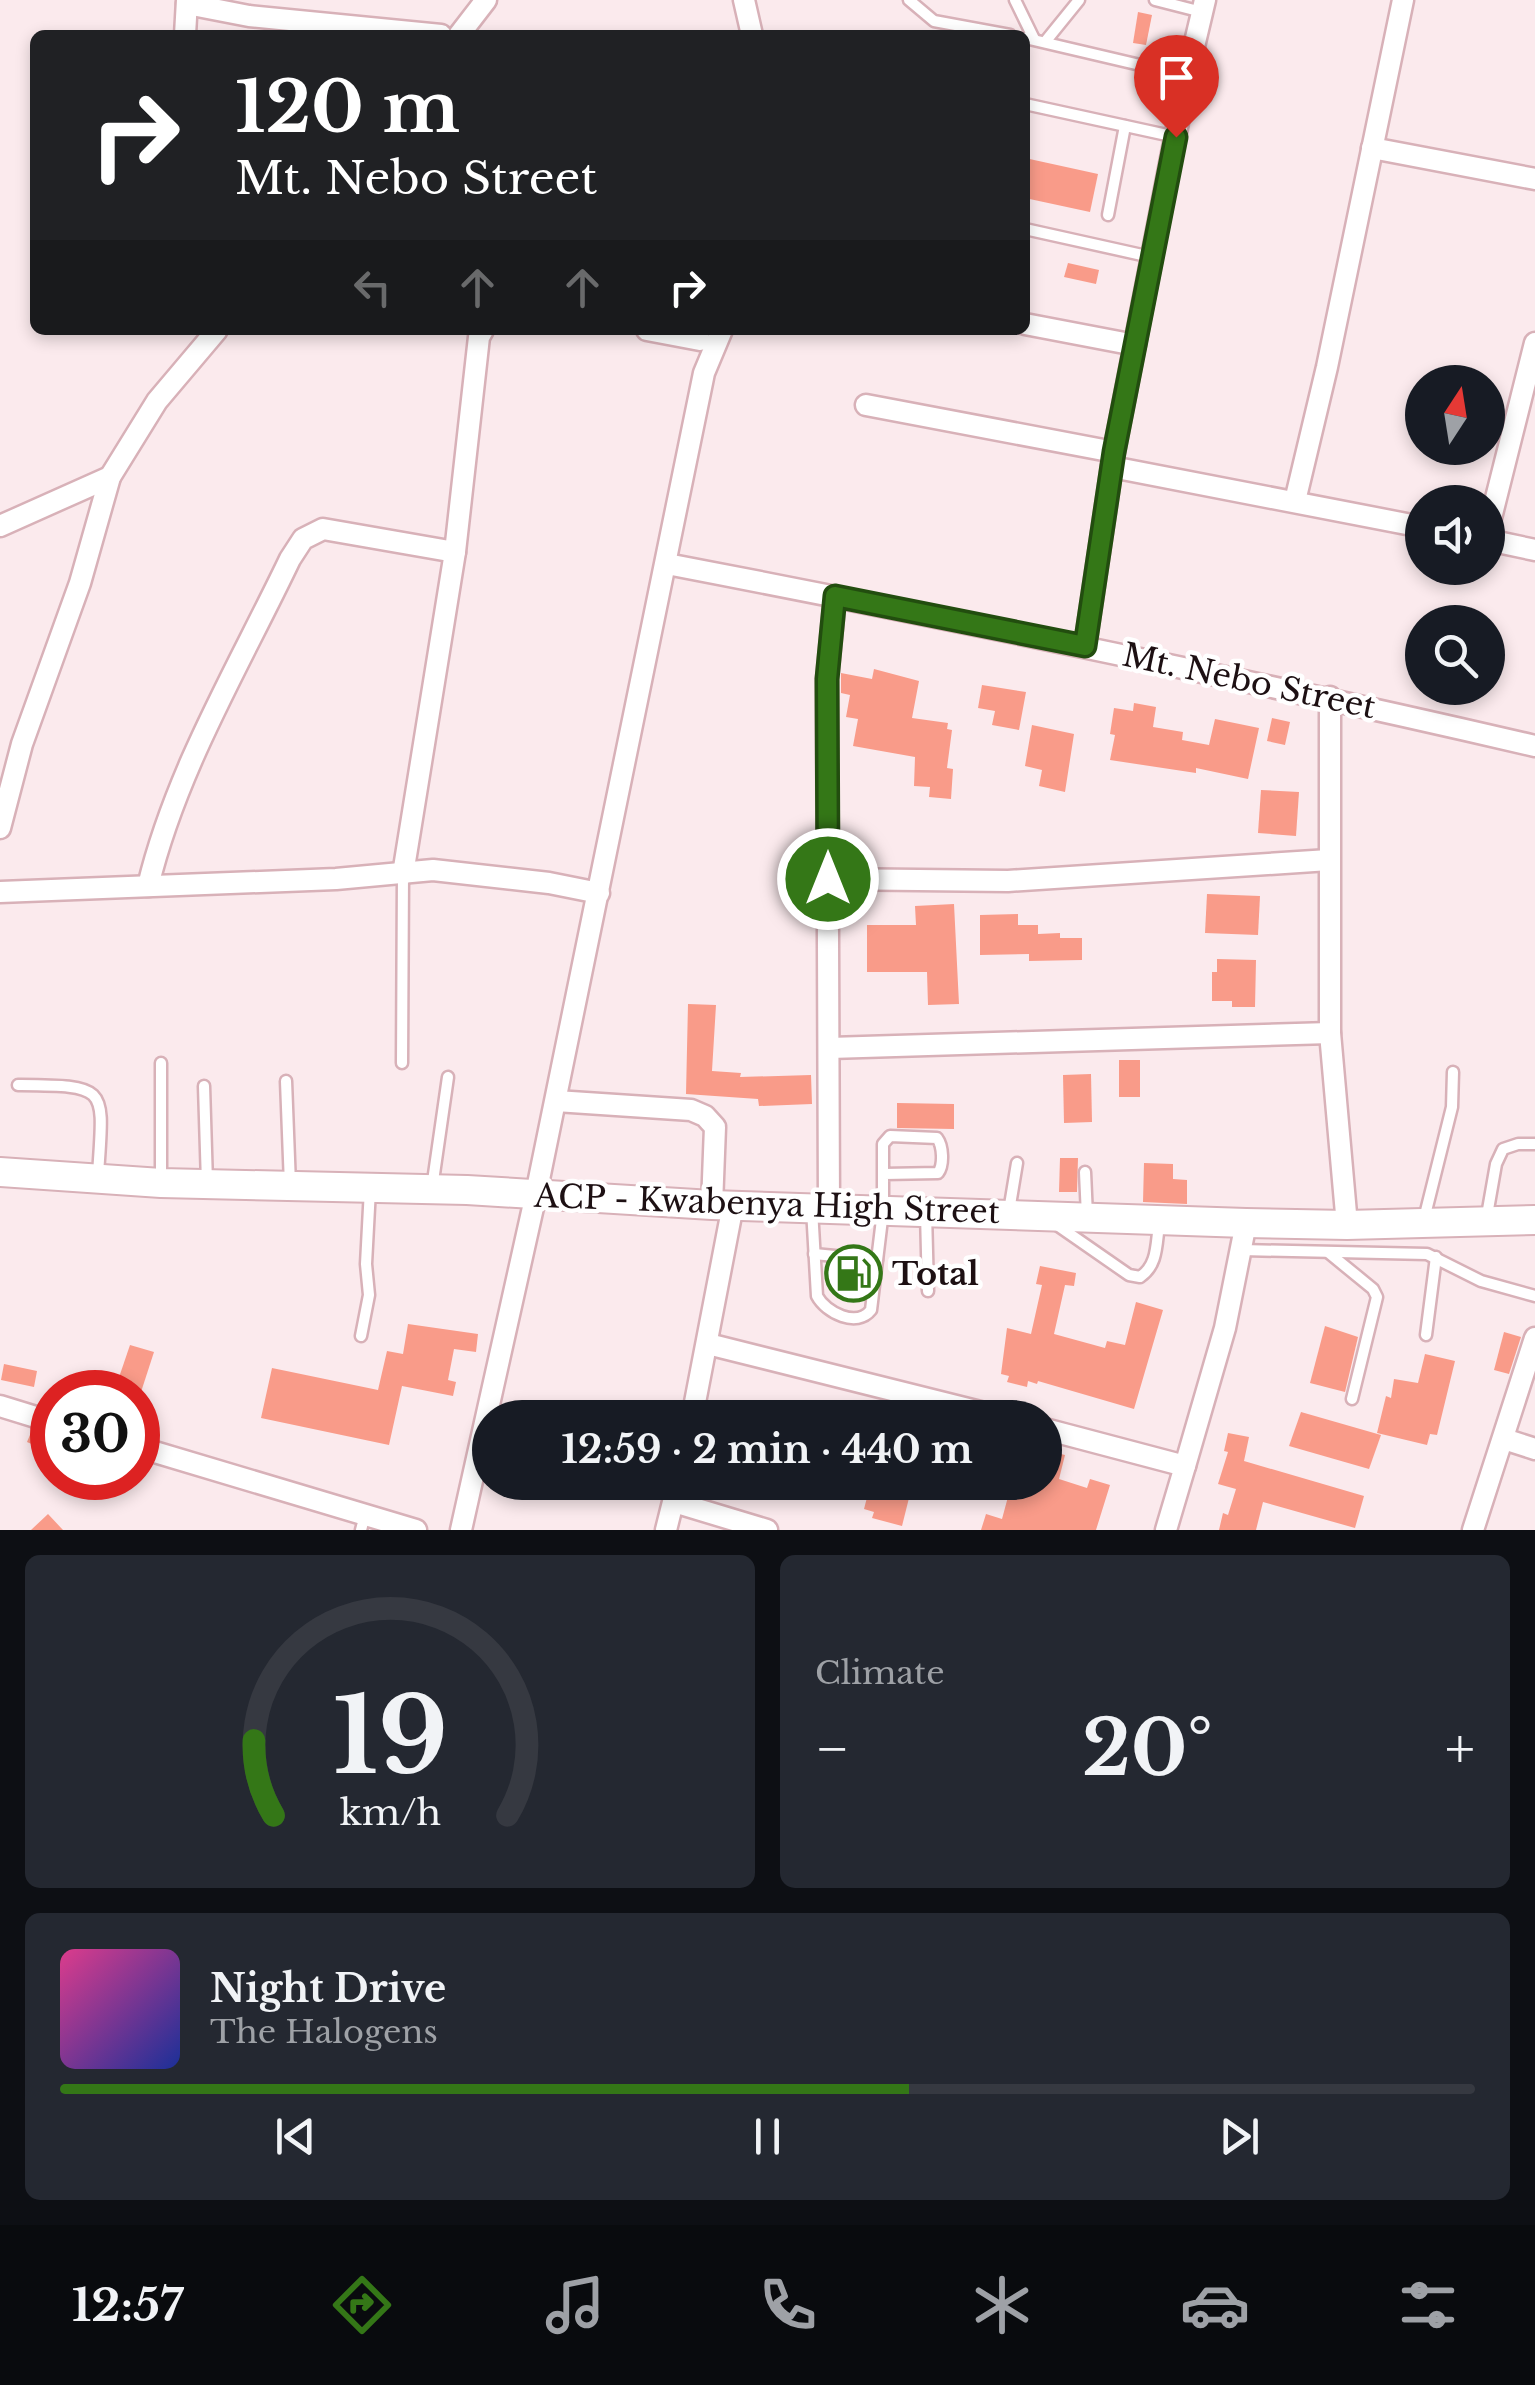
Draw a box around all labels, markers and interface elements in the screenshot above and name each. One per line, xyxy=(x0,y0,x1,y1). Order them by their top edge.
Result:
pin xyxy=(1134,35,1219,138)
icon: arrive xyxy=(1149,50,1204,105)
text: 120 m xyxy=(235,64,460,151)
icon: right xyxy=(70,70,200,200)
text: Mt. Nebo Street xyxy=(235,150,597,206)
icon: left xyxy=(345,260,400,315)
icon: ahead xyxy=(450,260,505,315)
icon: ahead xyxy=(555,260,610,315)
icon: right xyxy=(660,260,715,315)
north arrow xyxy=(1405,365,1505,465)
map controls xyxy=(1405,365,1505,705)
button: sound xyxy=(1405,485,1505,585)
button: search xyxy=(1405,605,1505,705)
street label: Mt. Nebo Street xyxy=(1119,635,1379,727)
position arrow xyxy=(776,827,880,931)
street label: ACP - Kwabenya High Street xyxy=(532,1176,1001,1232)
fuel station icon: Total xyxy=(823,1244,883,1304)
place label: Total xyxy=(892,1254,979,1294)
speed limit sign: 30 xyxy=(30,1370,160,1500)
text: 12:59 · 2 min · 440 m xyxy=(561,1426,973,1473)
text: Climate xyxy=(815,1653,944,1693)
text: 19 xyxy=(332,1672,448,1801)
text: 20° xyxy=(1082,1702,1213,1795)
text: − xyxy=(815,1715,850,1783)
text: + xyxy=(1445,1715,1475,1783)
text: km/h xyxy=(339,1790,441,1835)
text: Night Drive xyxy=(210,1965,446,2012)
text: The Halogens xyxy=(210,2012,438,2052)
icon: previous xyxy=(268,2109,323,2164)
icon: pause xyxy=(740,2109,795,2164)
icon: next xyxy=(1212,2109,1267,2164)
icon: directions xyxy=(327,2270,397,2340)
icon: music xyxy=(540,2270,610,2340)
icon: phone xyxy=(753,2270,823,2340)
icon: climate xyxy=(967,2270,1037,2340)
icon: car xyxy=(1180,2270,1250,2340)
icon: filters xyxy=(1393,2270,1463,2340)
text: 12:57 xyxy=(72,2277,183,2333)

